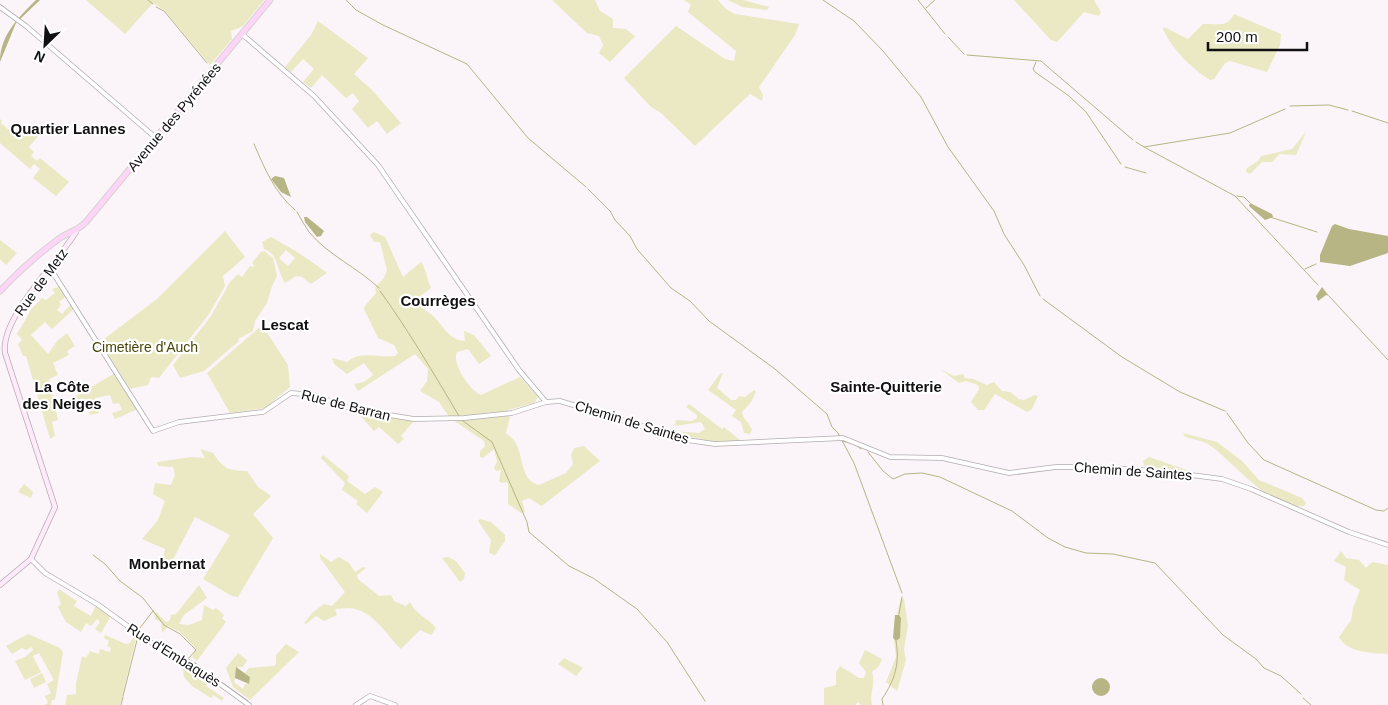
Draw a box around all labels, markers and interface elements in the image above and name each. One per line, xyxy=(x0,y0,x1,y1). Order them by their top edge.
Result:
north arrow xyxy=(20,20,70,70)
scale bar xyxy=(1208,20,1307,52)
text: 200 m xyxy=(1216,28,1258,45)
text: N xyxy=(32,47,47,66)
street label: Avenue des Pyrénées xyxy=(124,59,224,175)
district label: Quartier Lannes xyxy=(10,120,126,137)
street label: Rue de Metz xyxy=(11,245,71,319)
district label: Courrèges xyxy=(400,292,476,309)
district label: Lescat xyxy=(261,316,309,333)
park label: Cimetière d'Auch xyxy=(92,339,198,355)
district label: La Côte des Neiges xyxy=(22,378,102,412)
district label: Sainte-Quitterie xyxy=(830,378,942,395)
street label: Rue de Barran xyxy=(300,386,392,424)
street label: Chemin de Saintes xyxy=(573,397,691,447)
street label: Chemin de Saintes xyxy=(1073,459,1193,483)
district label: Monbernat xyxy=(129,555,205,572)
street label: Rue d'Embaquès xyxy=(124,620,224,690)

